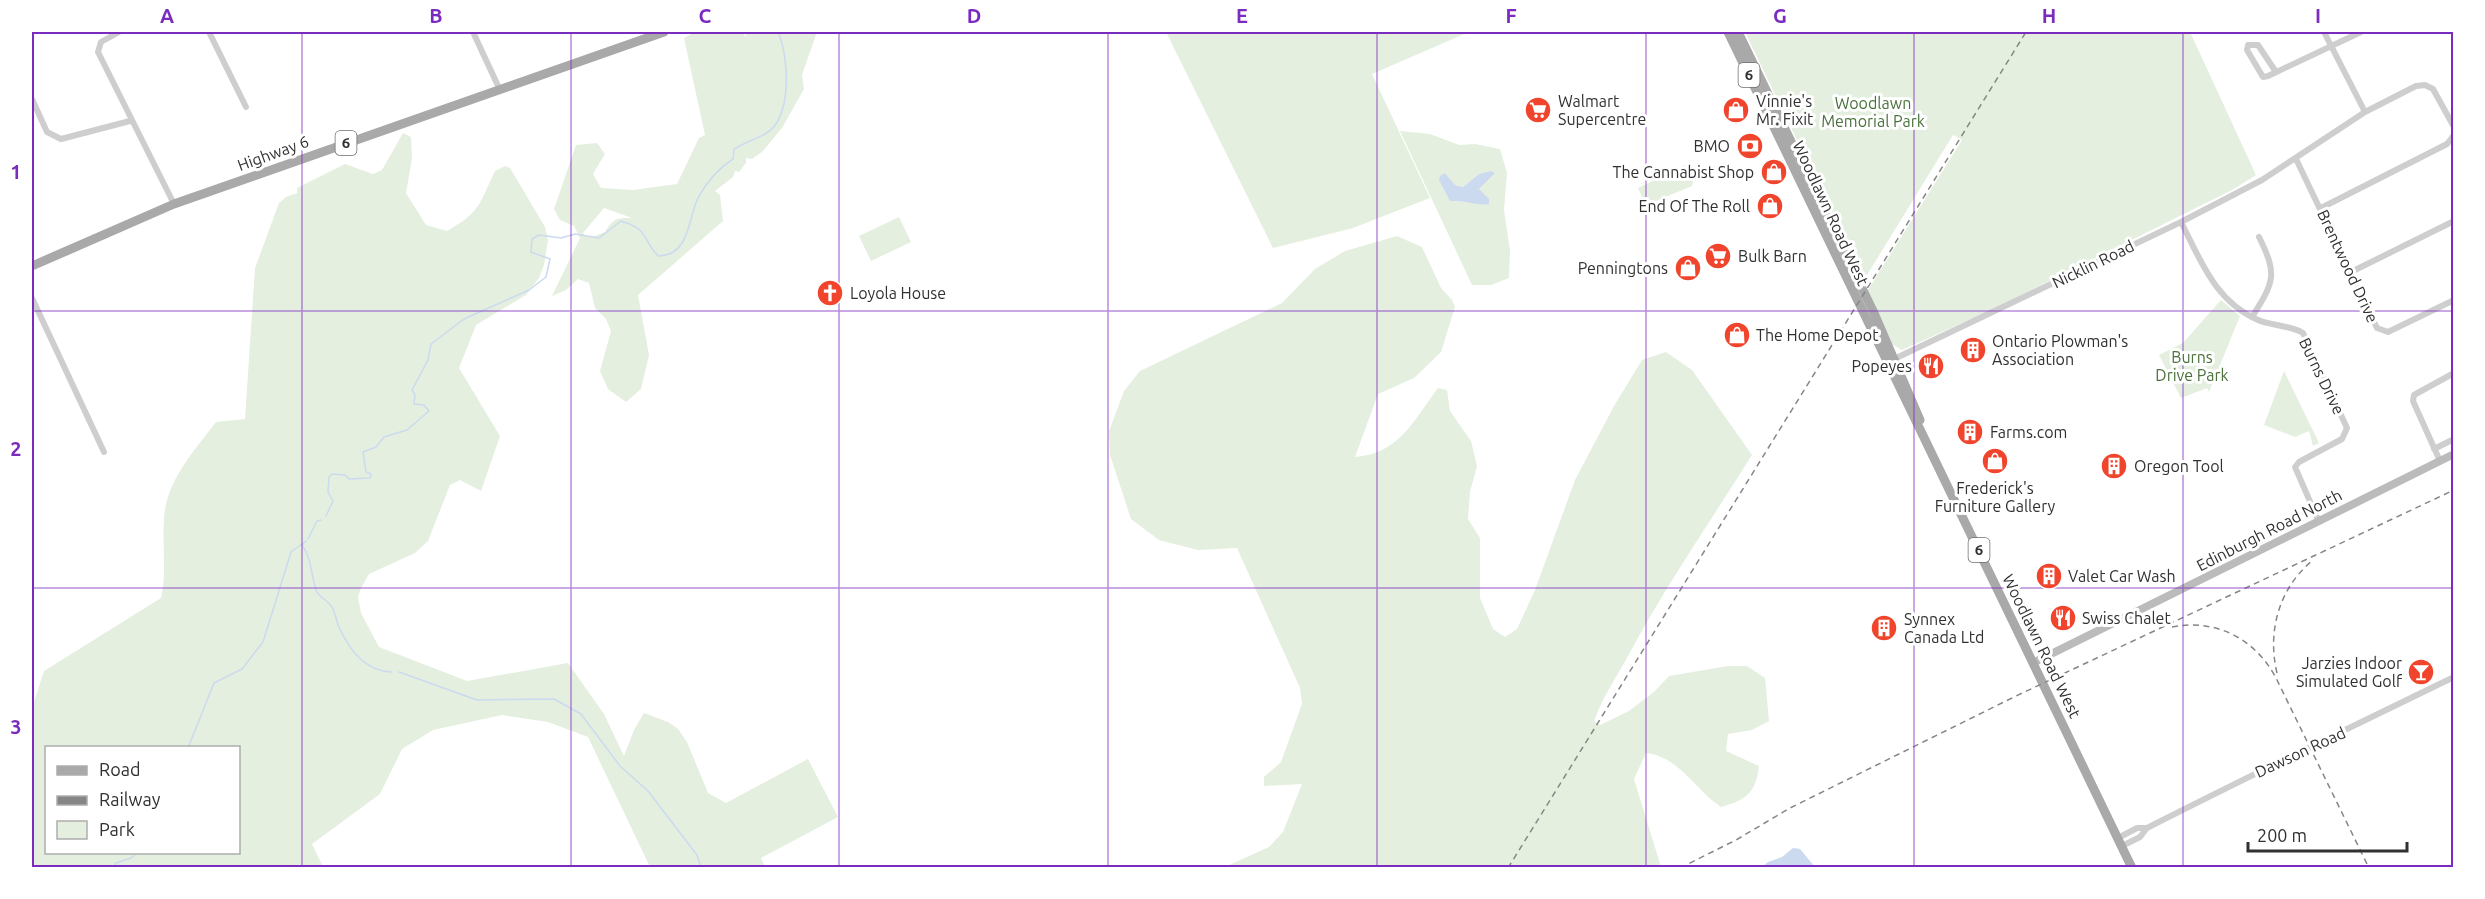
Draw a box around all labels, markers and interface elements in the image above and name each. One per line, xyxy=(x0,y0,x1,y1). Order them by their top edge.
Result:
text: A xyxy=(160,4,174,27)
text: B xyxy=(429,4,443,27)
text: C xyxy=(699,4,712,27)
text: D xyxy=(967,4,981,27)
text: E xyxy=(1236,4,1248,27)
text: F xyxy=(1505,4,1517,27)
text: G xyxy=(1773,4,1787,27)
text: H xyxy=(2042,4,2056,27)
text: I xyxy=(2315,4,2321,27)
road number: 6 xyxy=(1738,63,1760,87)
place label: Walmart Supercentre xyxy=(1558,92,1646,128)
place label: Vinnie's Mr. Fixit xyxy=(1756,92,1814,128)
park label: Woodlawn Memorial Park xyxy=(1821,94,1925,130)
supermarket icon: Walmart Supercentre xyxy=(1523,95,1553,125)
shop icon: Vinnie's Mr. Fixit xyxy=(1721,95,1751,125)
road number: 6 xyxy=(336,131,356,155)
bank icon: BMO xyxy=(1735,131,1765,161)
street label: Highway 6 xyxy=(235,132,311,174)
place label: BMO xyxy=(1694,137,1730,155)
street label: Woodlawn Road West xyxy=(1790,138,1873,289)
shop icon: The Cannabist Shop xyxy=(1759,157,1789,187)
text: 1 xyxy=(10,160,22,183)
place label: The Cannabist Shop xyxy=(1613,163,1754,181)
shop icon: End Of The Roll xyxy=(1755,191,1785,221)
place label: End Of The Roll xyxy=(1638,197,1750,215)
street label: Brentwood Drive xyxy=(2314,207,2382,325)
street label: Nicklin Road xyxy=(2049,236,2137,292)
supermarket icon: Bulk Barn xyxy=(1703,241,1733,271)
place label: Bulk Barn xyxy=(1738,247,1807,265)
shop icon: Penningtons xyxy=(1673,253,1703,283)
place label: Penningtons xyxy=(1578,259,1668,277)
church icon: Loyola House xyxy=(815,278,845,308)
place label: Loyola House xyxy=(850,284,946,302)
shop icon: The Home Depot xyxy=(1722,320,1752,350)
place label: The Home Depot xyxy=(1756,326,1879,344)
place label: Ontario Plowman's Association xyxy=(1992,332,2128,368)
building icon: Ontario Plowman's Association xyxy=(1958,335,1988,365)
street label: Burns Drive xyxy=(2296,335,2348,417)
park label: Burns Drive Park xyxy=(2155,348,2229,384)
restaurant icon: Popeyes xyxy=(1916,351,1946,381)
place label: Popeyes xyxy=(1852,357,1912,375)
building icon: Farms.com xyxy=(1955,417,1985,447)
place label: Farms.com xyxy=(1990,423,2067,441)
text: 2 xyxy=(10,437,22,460)
shop icon: Frederick's Furniture Gallery xyxy=(1980,446,2010,476)
building icon: Oregon Tool xyxy=(2099,451,2129,481)
place label: Oregon Tool xyxy=(2134,457,2224,475)
place label: Frederick's Furniture Gallery xyxy=(1935,479,2056,515)
street label: Edinburgh Road North xyxy=(2193,486,2345,574)
road number: 6 xyxy=(1968,538,1990,562)
building icon: Valet Car Wash xyxy=(2034,561,2064,591)
place label: Valet Car Wash xyxy=(2068,567,2176,585)
street label: Woodlawn Road West xyxy=(1999,571,2085,721)
restaurant icon: Swiss Chalet xyxy=(2048,603,2078,633)
place label: Swiss Chalet xyxy=(2082,609,2171,627)
place label: Synnex Canada Ltd xyxy=(1904,610,1984,646)
building icon: Synnex Canada Ltd xyxy=(1869,613,1899,643)
place label: Jarzies Indoor Simulated Golf xyxy=(2296,654,2403,690)
bar icon: Jarzies Indoor Simulated Golf xyxy=(2406,657,2436,687)
text: 3 xyxy=(10,715,22,738)
street label: Dawson Road xyxy=(2252,723,2348,781)
legend xyxy=(45,746,240,854)
text: Road xyxy=(99,759,141,779)
text: Railway xyxy=(99,789,161,809)
scale bar xyxy=(2248,815,2407,853)
text: Park xyxy=(99,819,135,839)
text: 200 m xyxy=(2257,825,2307,845)

